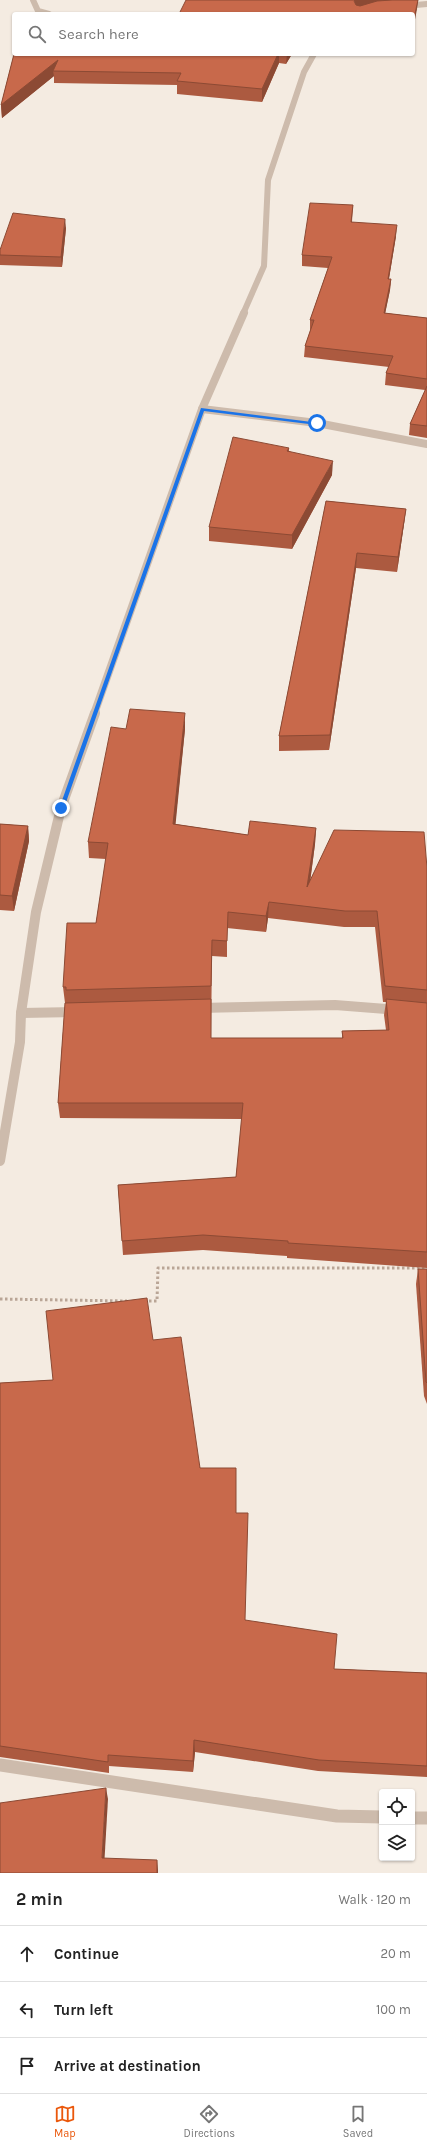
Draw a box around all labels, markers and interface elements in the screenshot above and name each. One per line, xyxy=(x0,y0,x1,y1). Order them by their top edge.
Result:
search box xyxy=(12,12,415,56)
icon: search xyxy=(26,23,48,45)
text: Search here xyxy=(58,25,139,43)
route start xyxy=(308,414,326,432)
route end xyxy=(52,799,70,817)
map controls xyxy=(379,1789,415,1861)
button: locate xyxy=(379,1789,415,1825)
button: layers xyxy=(379,1825,415,1861)
text: 2 min xyxy=(16,1889,63,1909)
text: Walk · 120 m xyxy=(338,1892,411,1907)
icon: ahead xyxy=(16,1943,38,1965)
text: Continue xyxy=(54,1945,119,1963)
text: 20 m xyxy=(381,1946,411,1961)
icon: left xyxy=(16,1999,38,2021)
text: Turn left xyxy=(54,2001,113,2019)
text: 100 m xyxy=(376,2002,411,2017)
icon: arrive xyxy=(16,2055,38,2077)
text: Arrive at destination xyxy=(54,2057,201,2075)
tab: Map xyxy=(54,2103,76,2140)
tab: Directions xyxy=(183,2103,235,2140)
tab: Saved xyxy=(343,2103,373,2140)

